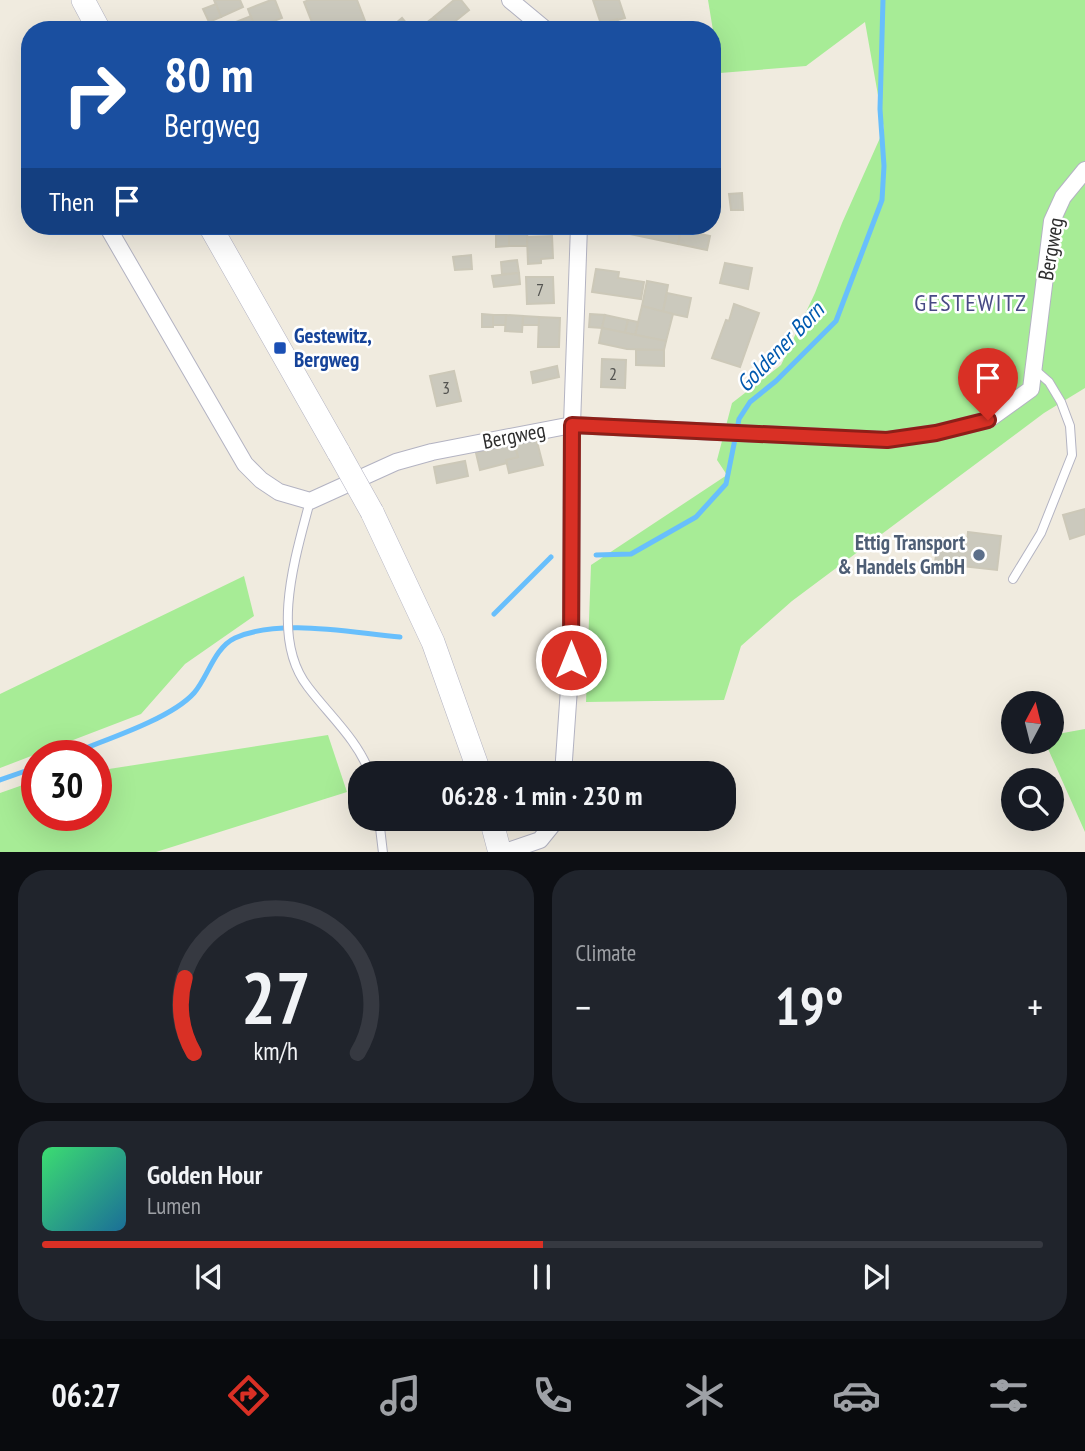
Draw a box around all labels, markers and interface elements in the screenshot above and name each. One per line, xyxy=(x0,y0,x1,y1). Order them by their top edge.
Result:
text: 80 m xyxy=(164,42,253,106)
icon: right xyxy=(49,49,140,140)
text: Bergweg xyxy=(164,104,260,146)
icon: arrive xyxy=(108,182,146,220)
text: Then xyxy=(49,185,94,218)
street label: Bergweg xyxy=(1032,215,1069,282)
house number: 7 xyxy=(536,278,544,301)
district label: GESTEWITZ xyxy=(914,287,1028,318)
water label: Goldener Born xyxy=(730,294,831,398)
place label: Gestewitz, Bergweg xyxy=(294,322,372,373)
marker: Gestewitz, Bergweg xyxy=(272,340,288,356)
pin xyxy=(958,348,1018,420)
icon: arrive xyxy=(969,359,1007,397)
house number: 2 xyxy=(609,362,617,385)
house number: 3 xyxy=(442,376,450,399)
street label: Bergweg xyxy=(480,416,547,455)
place label: Ettig Transport & Handels GmbH xyxy=(838,529,965,580)
marker: Ettig Transport & Handels GmbH xyxy=(971,547,987,563)
position arrow xyxy=(534,623,608,697)
north arrow xyxy=(1001,691,1064,754)
map controls xyxy=(1001,691,1064,831)
speed limit sign: 30 xyxy=(21,740,112,831)
button: search xyxy=(1001,768,1064,831)
text: 06:28 · 1 min · 230 m xyxy=(442,779,642,812)
text: Climate xyxy=(576,938,636,967)
text: 27 xyxy=(241,949,311,1043)
text: 19° xyxy=(775,972,844,1039)
text: − xyxy=(576,982,591,1031)
text: + xyxy=(1027,982,1043,1031)
text: km/h xyxy=(254,1034,298,1066)
text: Golden Hour xyxy=(147,1158,262,1191)
text: Lumen xyxy=(147,1191,201,1220)
icon: previous xyxy=(190,1258,228,1296)
icon: pause xyxy=(523,1258,561,1296)
icon: next xyxy=(857,1258,895,1296)
icon: directions xyxy=(224,1371,273,1420)
icon: music xyxy=(376,1371,425,1420)
icon: phone xyxy=(528,1371,577,1420)
icon: climate xyxy=(680,1371,729,1420)
icon: car xyxy=(832,1371,881,1420)
icon: filters xyxy=(984,1371,1033,1420)
text: 06:27 xyxy=(52,1374,121,1416)

